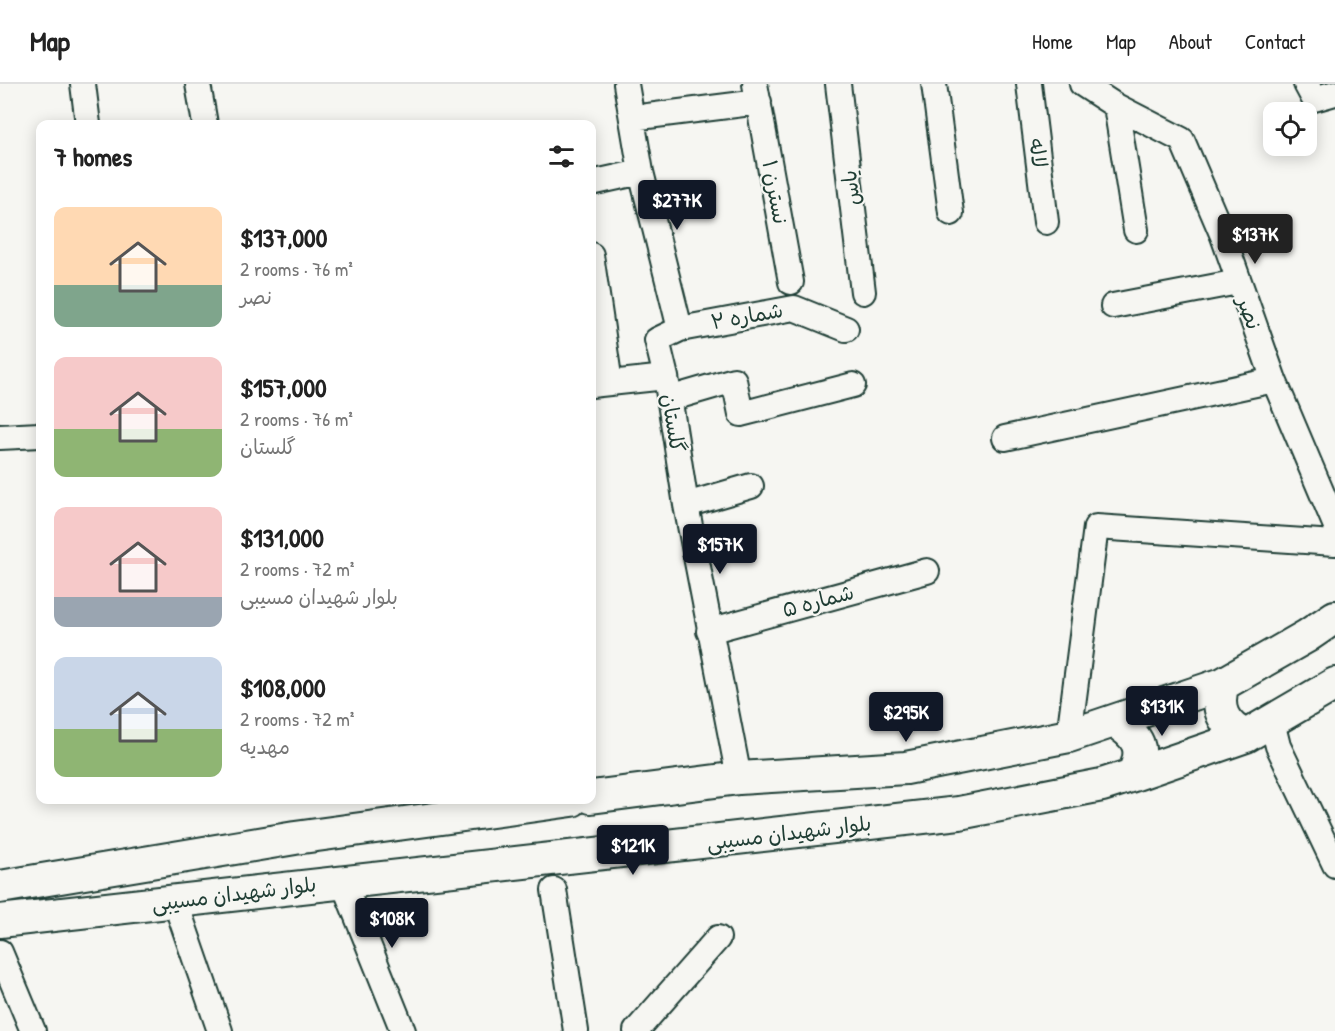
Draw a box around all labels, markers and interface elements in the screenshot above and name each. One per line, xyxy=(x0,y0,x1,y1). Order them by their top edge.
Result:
text: Map xyxy=(30,22,70,60)
text: Home xyxy=(1032,27,1073,56)
text: Map xyxy=(1106,27,1136,56)
text: About xyxy=(1169,27,1212,56)
text: Contact xyxy=(1245,27,1305,56)
map controls xyxy=(1263,102,1317,156)
button: locate xyxy=(1263,102,1317,156)
street label: لاله xyxy=(1022,137,1055,169)
text: 7 homes xyxy=(54,139,132,174)
icon: filters xyxy=(545,140,578,173)
street label: نسترن ۱ xyxy=(756,158,795,226)
street label: یاس xyxy=(834,169,867,207)
pin: $277K xyxy=(635,180,719,231)
text: $277K xyxy=(652,186,702,213)
pin: $137K xyxy=(1213,214,1297,265)
text: $137,000 xyxy=(240,220,327,255)
text: $137K xyxy=(1232,220,1278,247)
icon: home xyxy=(102,231,174,303)
text: 2 rooms · 76 m² xyxy=(240,255,353,282)
text: نصر xyxy=(240,283,272,310)
street label: نصر xyxy=(1229,290,1269,333)
street label: شماره ۲ xyxy=(709,295,785,336)
text: $157,000 xyxy=(240,370,327,405)
icon: home xyxy=(102,381,174,453)
street label: گلستان xyxy=(655,392,692,454)
text: 2 rooms · 76 m² xyxy=(240,405,353,432)
text: گلستان xyxy=(240,433,296,460)
text: $131,000 xyxy=(240,520,324,555)
pin: $157K xyxy=(678,524,762,575)
text: $157K xyxy=(697,530,743,557)
icon: home xyxy=(102,531,174,603)
text: 2 rooms · 72 m² xyxy=(240,555,354,582)
street label: شماره ۵ xyxy=(779,577,857,624)
text: بلوار شهیدان مسیبی xyxy=(240,583,398,610)
text: $108,000 xyxy=(240,670,326,705)
icon: home xyxy=(102,681,174,753)
pin: $131K xyxy=(1120,686,1204,737)
pin: $295K xyxy=(864,692,948,743)
text: $131K xyxy=(1140,692,1184,719)
text: $295K xyxy=(883,698,929,725)
text: 2 rooms · 72 m² xyxy=(240,705,354,732)
text: مهدیه xyxy=(240,733,290,760)
street label: بلوار شهیدان مسیبی xyxy=(705,808,873,857)
pin: $121K xyxy=(591,825,675,876)
text: $121K xyxy=(611,831,655,858)
street label: بلوار شهیدان مسیبی xyxy=(150,869,318,918)
pin: $108K xyxy=(350,898,434,949)
text: $108K xyxy=(369,904,415,931)

